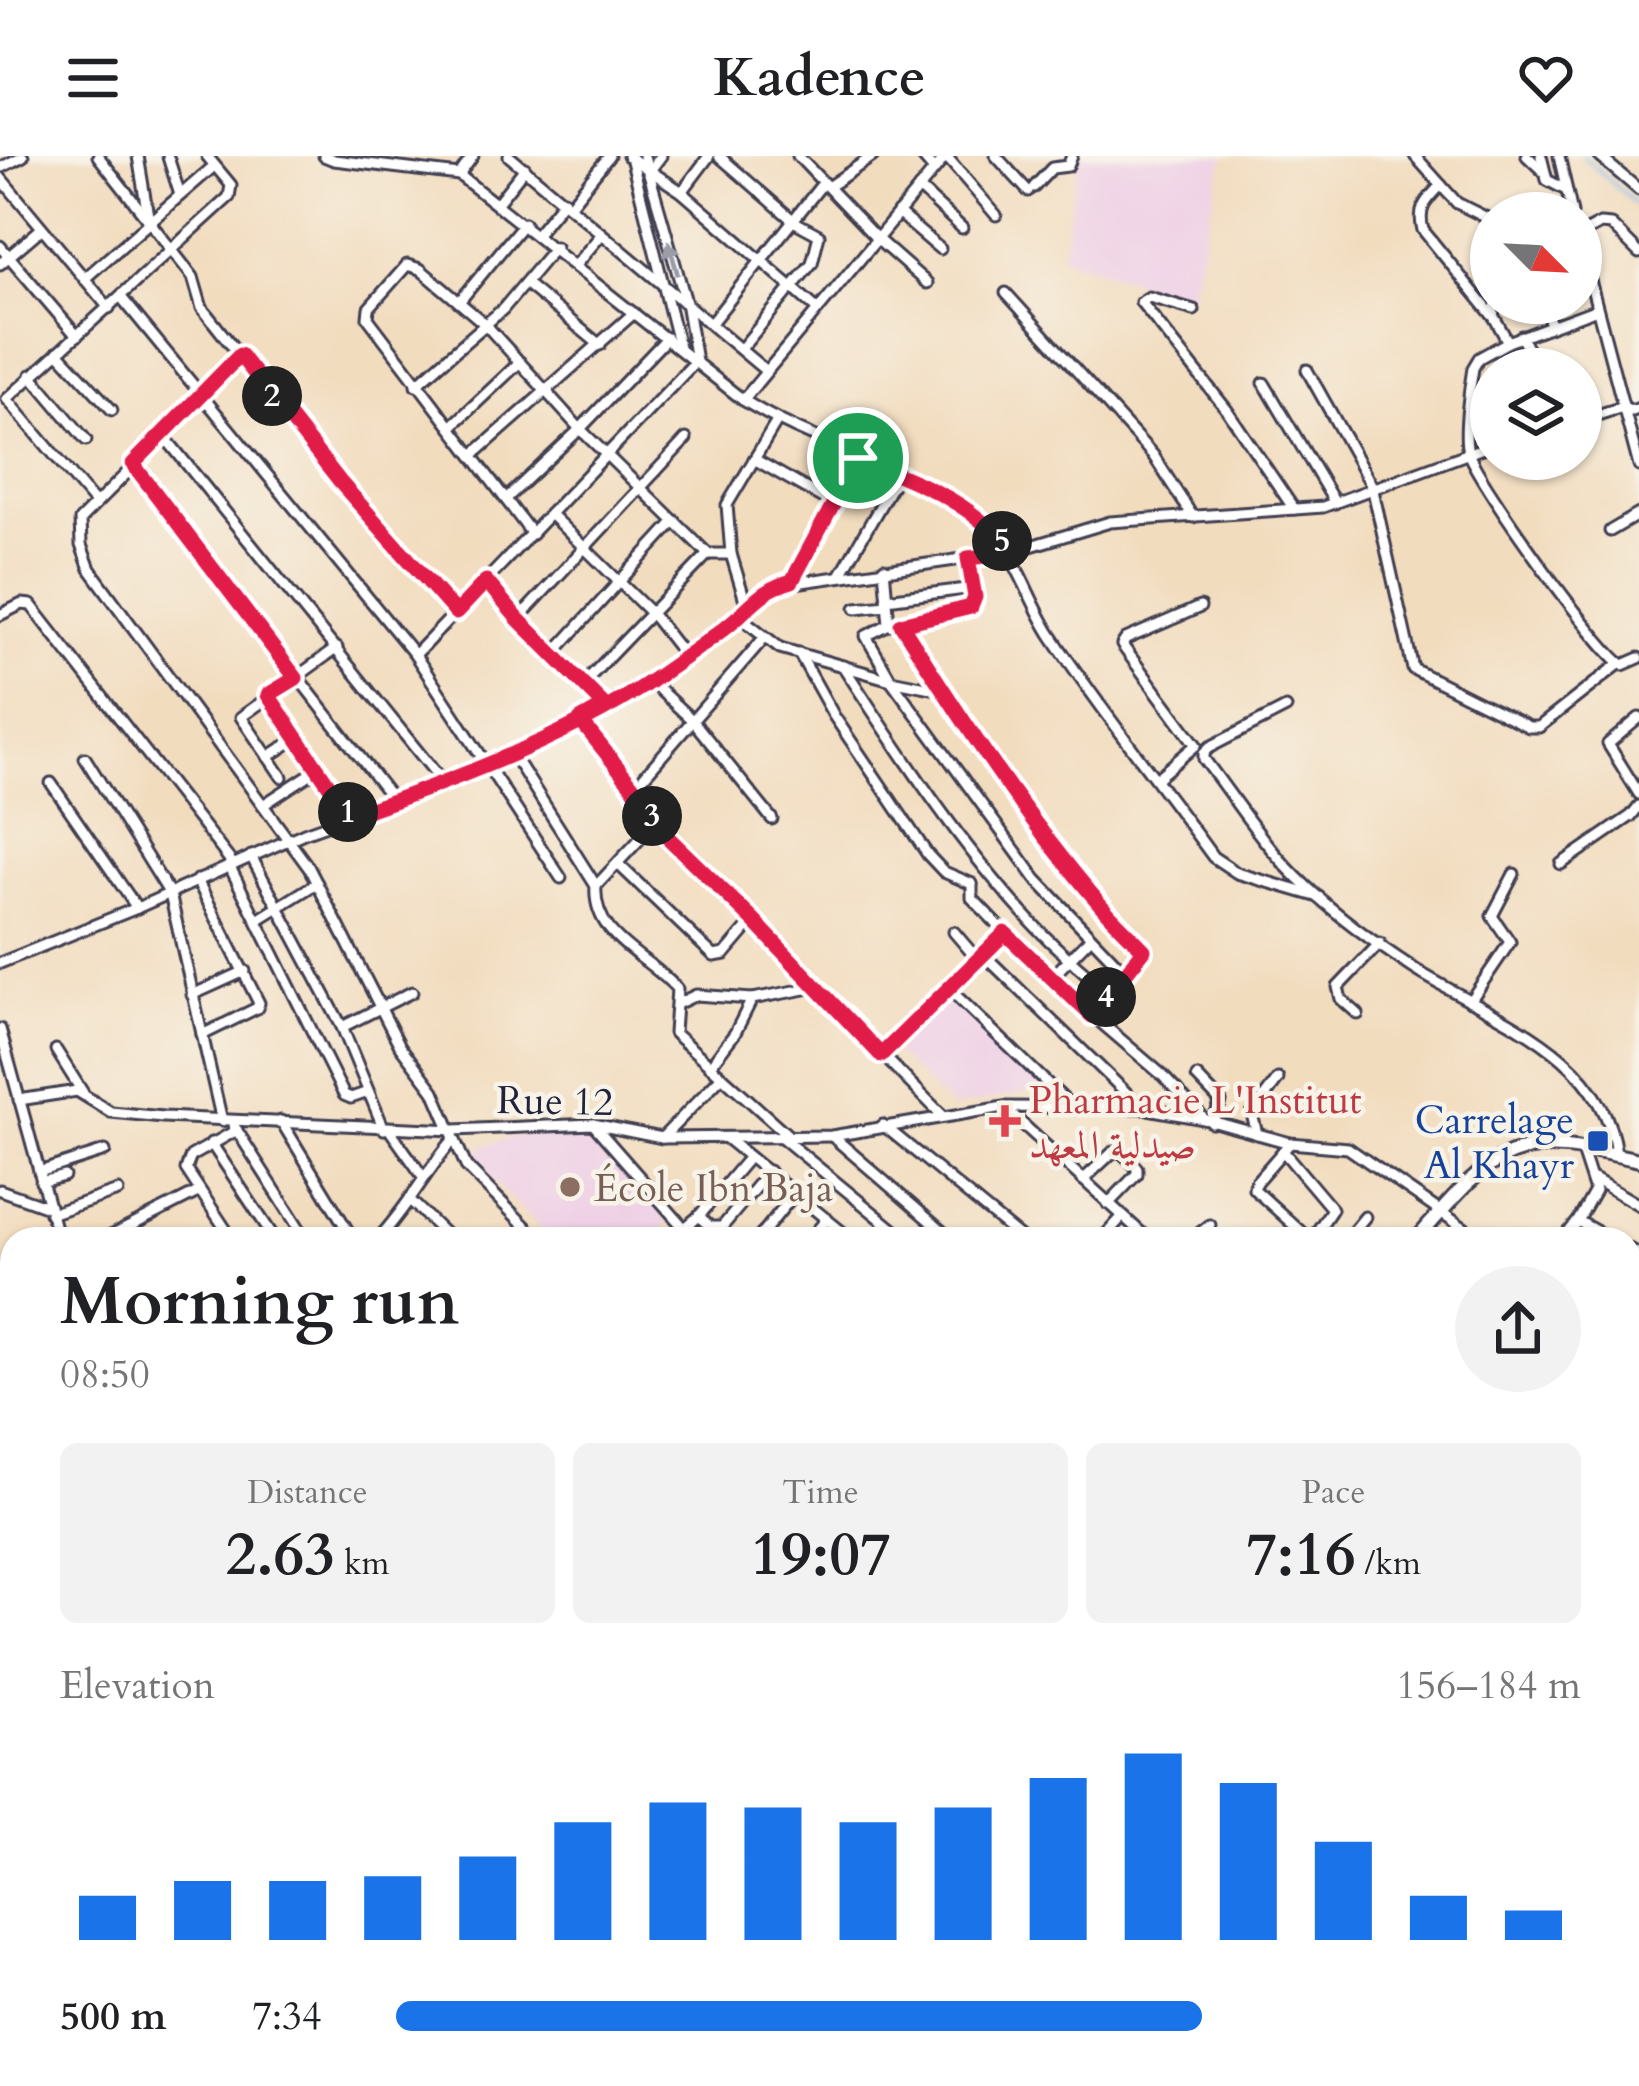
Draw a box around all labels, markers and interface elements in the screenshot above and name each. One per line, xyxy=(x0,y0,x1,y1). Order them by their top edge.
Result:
text: Kadence xyxy=(713,42,926,115)
icon: menu xyxy=(60,45,126,111)
icon: heart xyxy=(1513,45,1579,111)
north arrow xyxy=(1470,192,1602,324)
map controls xyxy=(1470,192,1602,480)
one-way arrow xyxy=(663,239,682,276)
button: layers xyxy=(1470,348,1602,480)
pin: 2 xyxy=(242,366,302,426)
text: 2 xyxy=(264,373,280,418)
pin xyxy=(807,407,909,509)
icon: arrive xyxy=(825,425,891,491)
pin: 5 xyxy=(972,511,1032,571)
text: 5 xyxy=(994,518,1010,563)
pin: 1 xyxy=(318,782,378,842)
pin: 3 xyxy=(622,786,682,846)
text: 1 xyxy=(340,789,356,834)
text: 3 xyxy=(644,793,660,838)
pin: 4 xyxy=(1076,967,1136,1027)
text: 4 xyxy=(1098,974,1114,1019)
street label: Rue 12 xyxy=(496,1074,614,1129)
place label: Pharmacie L'Institut صيدلية المعهد xyxy=(1029,1074,1362,1172)
place label: Carrelage Al Khayr xyxy=(1415,1094,1575,1192)
marker: Pharmacie L'Institut صيدلية المعهد xyxy=(992,1108,1018,1134)
marker: Carrelage Al Khayr xyxy=(1585,1128,1611,1154)
place label: École Ibn Baja xyxy=(594,1162,833,1215)
marker: École Ibn Baja xyxy=(557,1174,583,1200)
text: Morning run xyxy=(60,1258,459,1347)
button: share xyxy=(1455,1266,1581,1392)
text: 08:50 xyxy=(60,1348,150,1401)
text: Distance xyxy=(247,1470,368,1515)
text: Time xyxy=(782,1470,859,1515)
text: Pace xyxy=(1302,1470,1365,1515)
text: 2.63 xyxy=(225,1515,335,1596)
text: 19:07 xyxy=(750,1515,891,1596)
text: 7:16 xyxy=(1246,1515,1356,1596)
text: km xyxy=(335,1541,390,1586)
text: /km xyxy=(1356,1541,1421,1586)
text: Elevation xyxy=(60,1659,215,1712)
text: 156–184 m xyxy=(1396,1659,1581,1712)
text: 500 m xyxy=(60,1990,166,2043)
text: 7:34 xyxy=(252,1990,322,2043)

